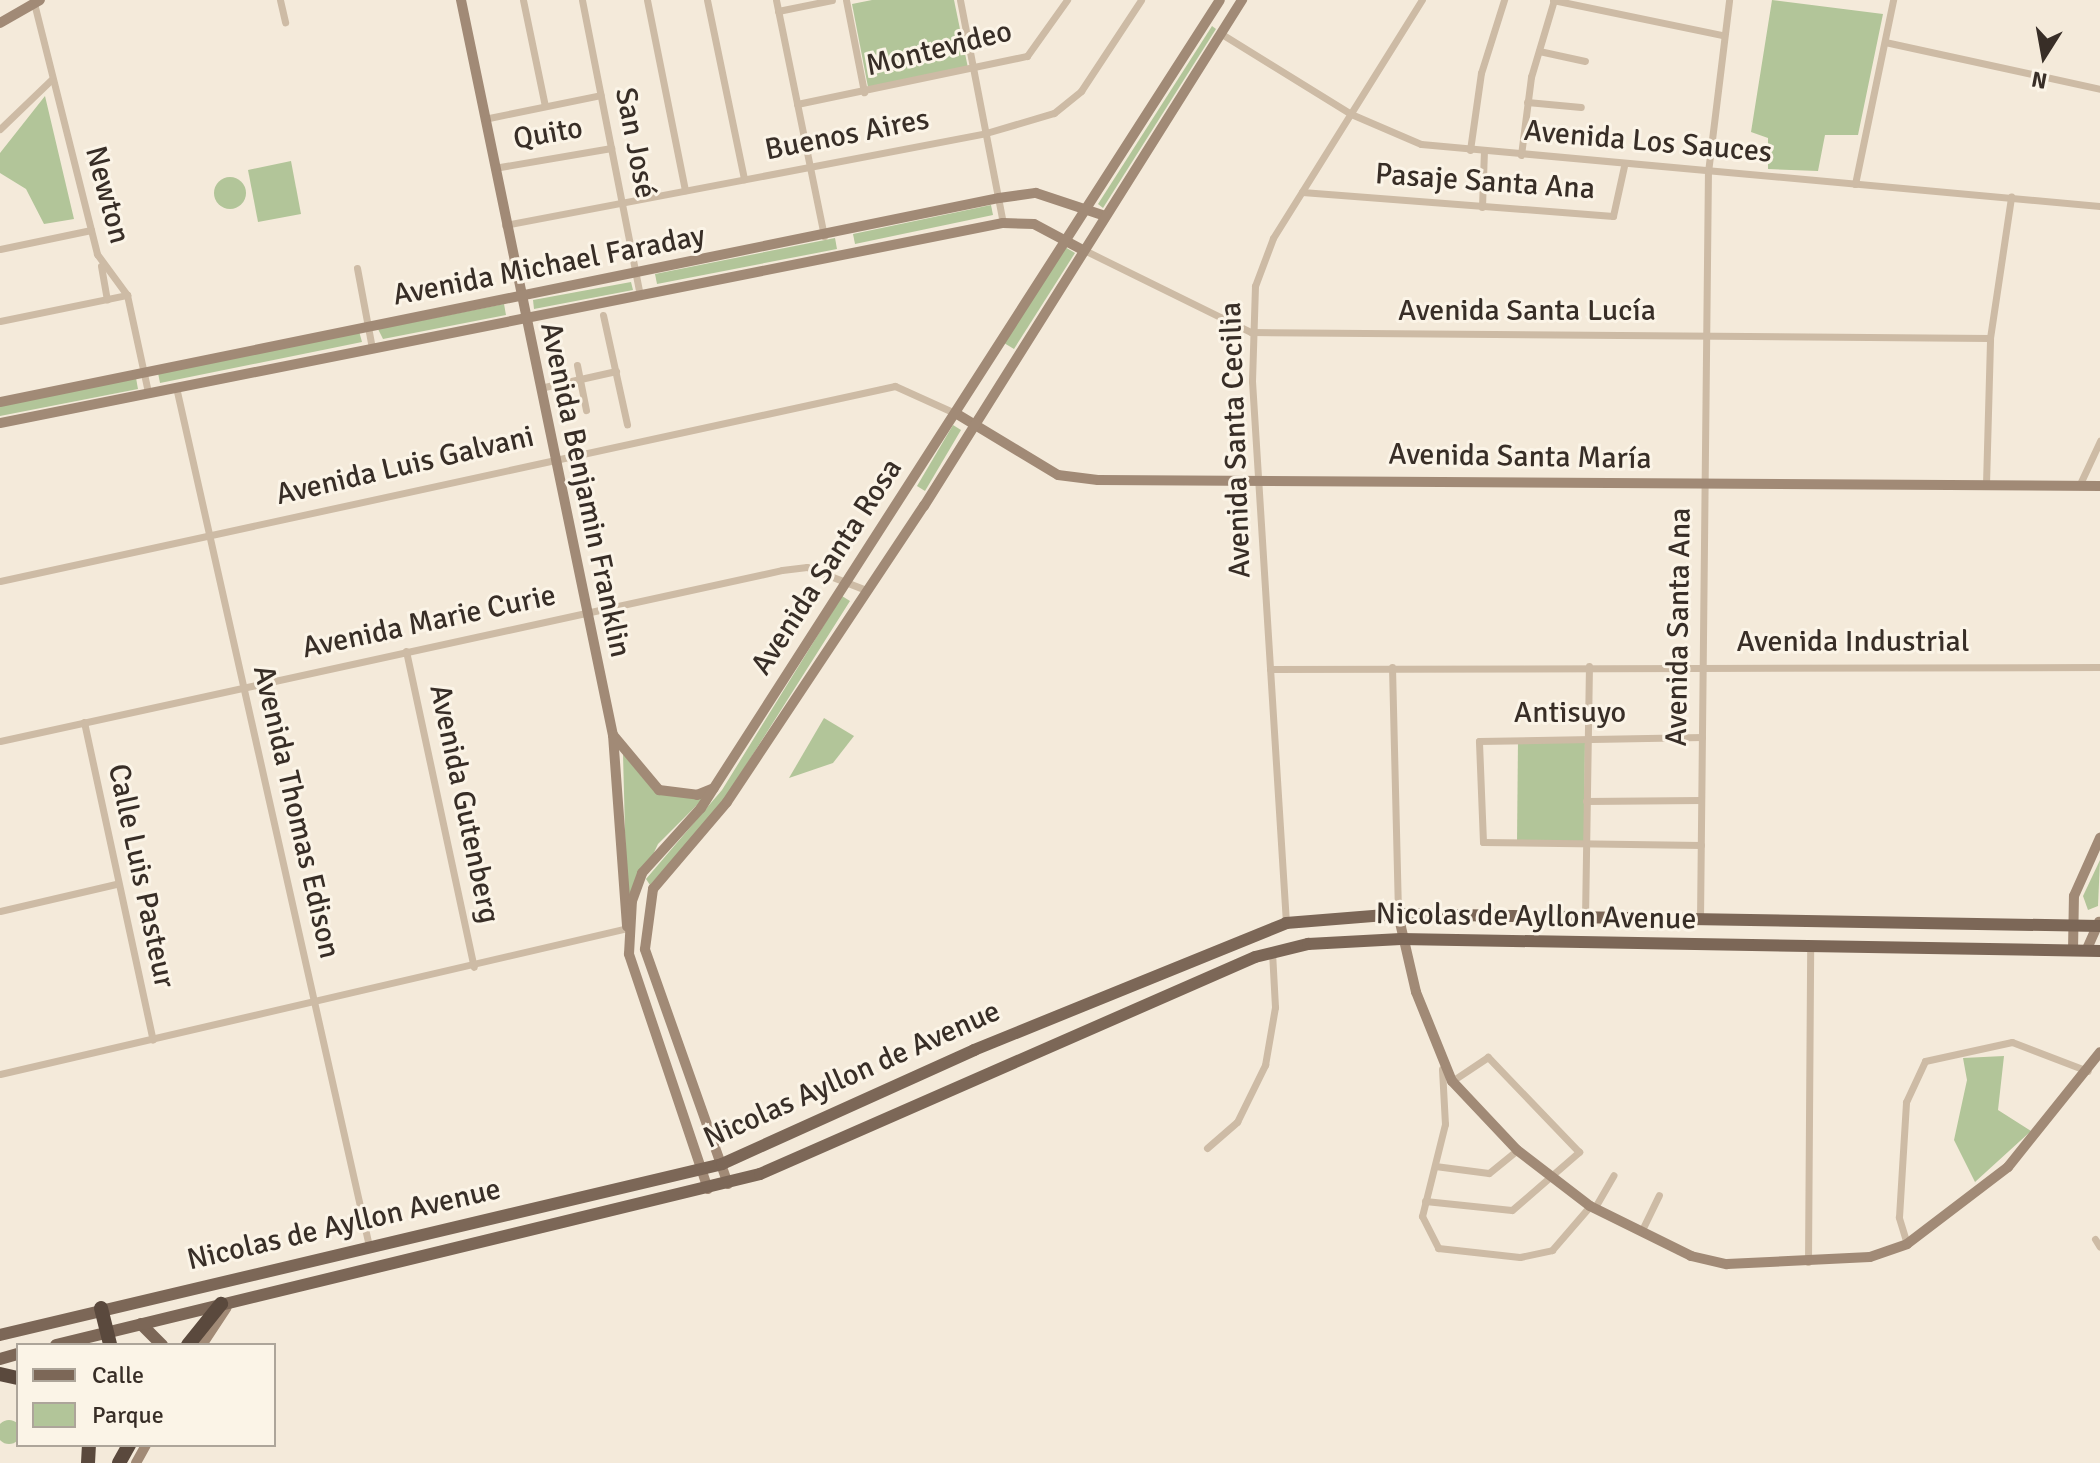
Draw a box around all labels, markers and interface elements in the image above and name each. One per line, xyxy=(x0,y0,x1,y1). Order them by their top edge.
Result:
street label: Montevideo xyxy=(862,14,1016,84)
north arrow xyxy=(2004,16,2084,96)
text: N xyxy=(2029,65,2049,95)
street label: San José xyxy=(607,85,663,201)
street label: Buenos Aires xyxy=(762,101,932,169)
street label: Quito xyxy=(511,110,585,158)
street label: Avenida Los Sauces xyxy=(1522,113,1774,171)
street label: Newton xyxy=(77,142,137,248)
street label: Pasaje Santa Ana xyxy=(1374,156,1596,208)
street label: Avenida Michael Faraday xyxy=(390,218,708,314)
street label: Avenida Santa Lucía xyxy=(1398,293,1656,329)
street label: Avenida Santa Cecilia xyxy=(1213,301,1259,579)
street label: Avenida Benjamin Franklin xyxy=(532,319,638,661)
street label: Avenida Luis Galvani xyxy=(272,419,538,513)
street label: Avenida Santa María xyxy=(1388,437,1652,477)
street label: Avenida Santa Rosa xyxy=(744,452,910,682)
street label: Avenida Santa Ana xyxy=(1659,507,1699,747)
street label: Avenida Marie Curie xyxy=(299,578,559,666)
street label: Avenida Industrial xyxy=(1736,624,1970,660)
street label: Avenida Thomas Edison xyxy=(245,662,347,962)
street label: Avenida Gutenberg xyxy=(421,681,507,927)
street label: Antisuyo xyxy=(1514,695,1626,731)
street label: Calle Luis Pasteur xyxy=(100,761,182,991)
street label: Nicolas de Ayllon Avenue xyxy=(1375,896,1697,938)
street label: Nicolas Ayllon de Avenue xyxy=(698,993,1006,1157)
street label: Nicolas de Ayllon Avenue xyxy=(184,1171,504,1279)
legend xyxy=(16,1343,276,1447)
text: Calle xyxy=(92,1360,144,1390)
text: Parque xyxy=(92,1400,164,1430)

